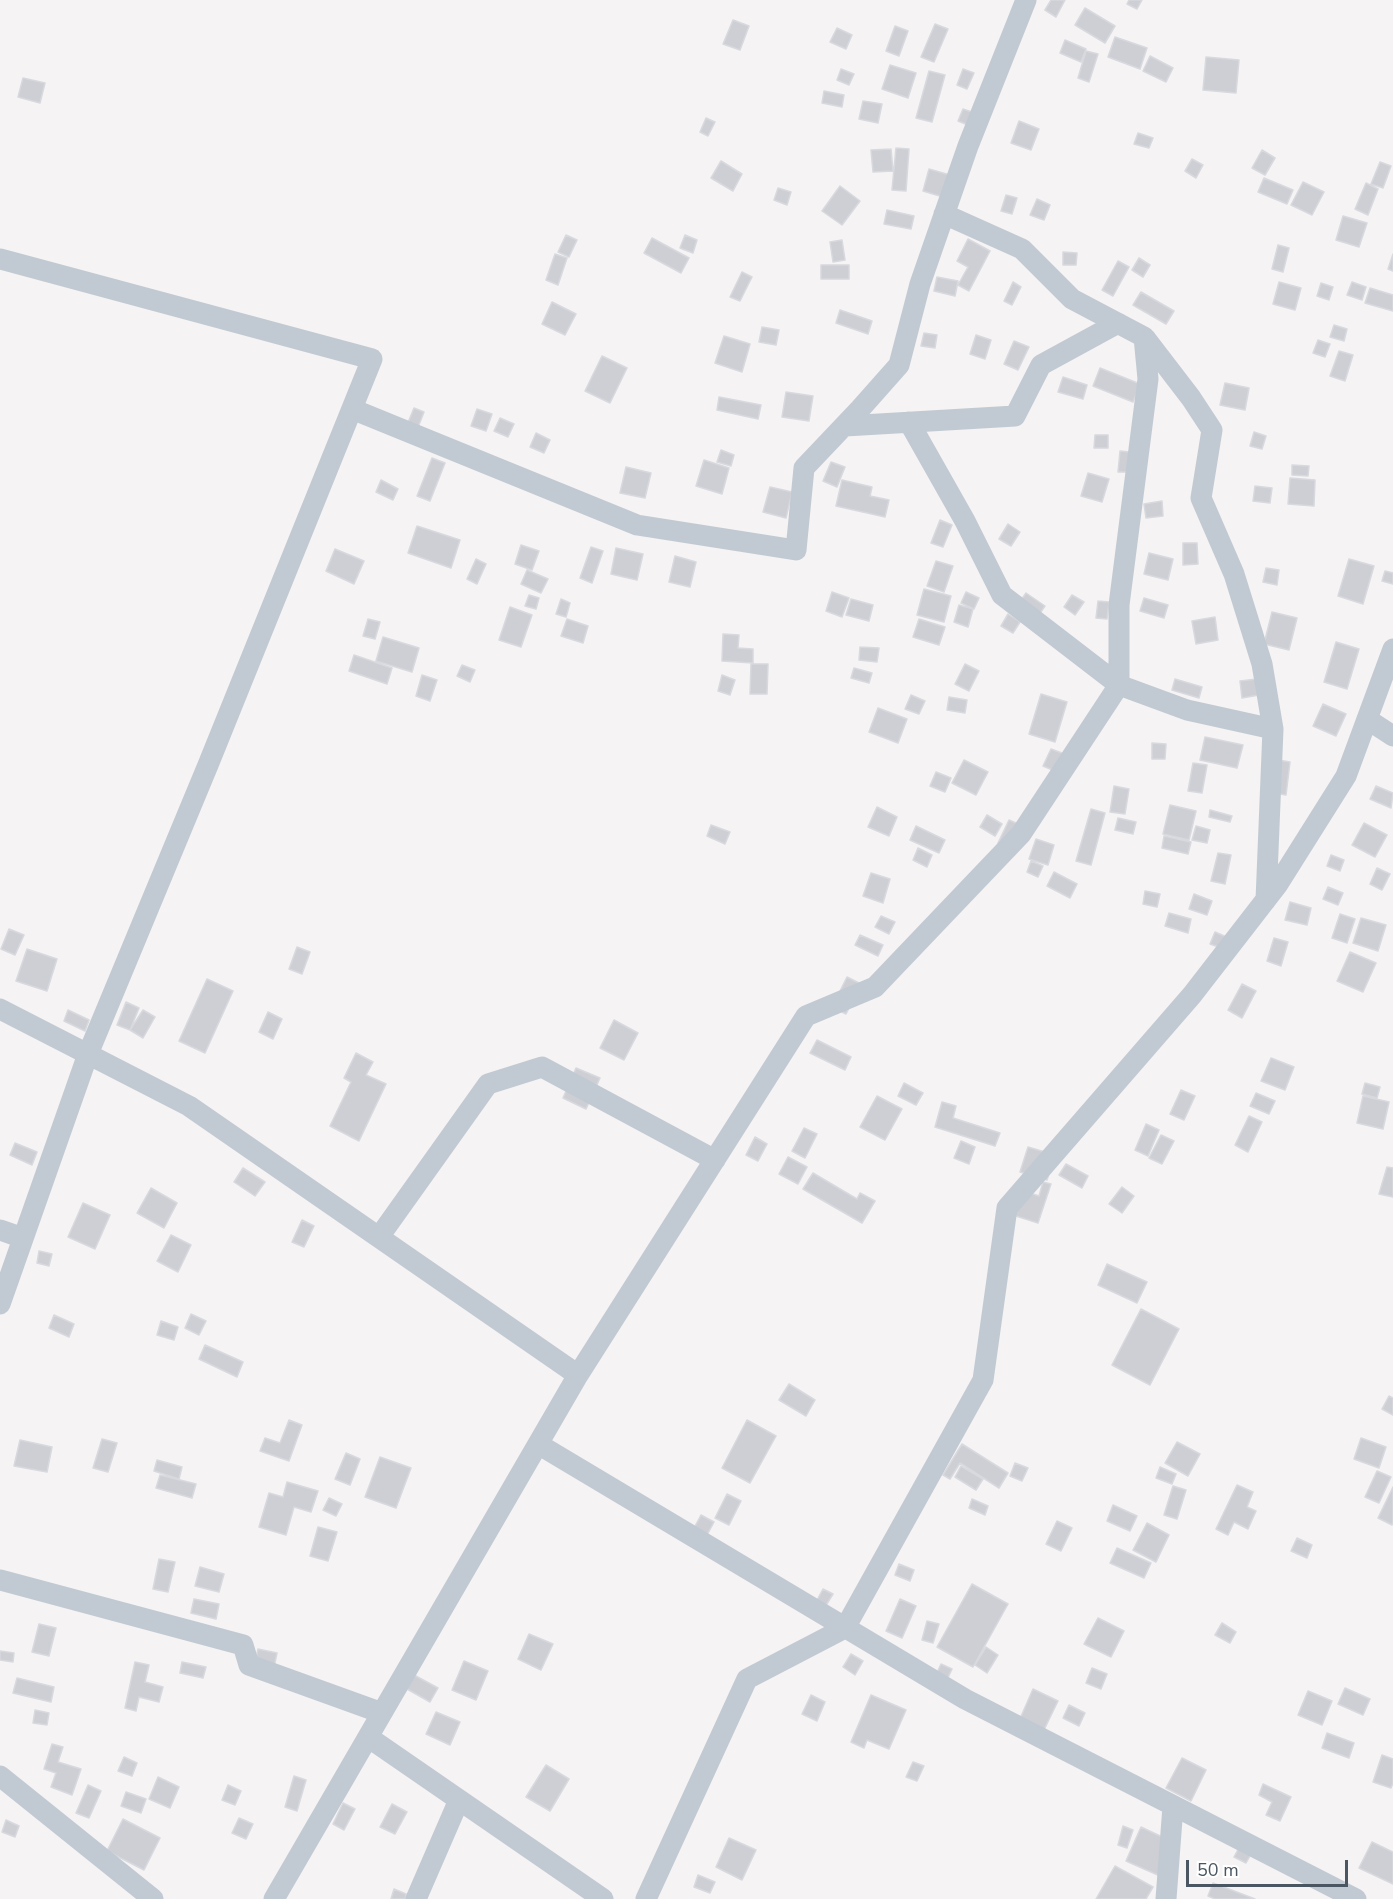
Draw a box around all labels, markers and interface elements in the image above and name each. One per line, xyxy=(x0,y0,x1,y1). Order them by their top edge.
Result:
scale bar xyxy=(1189,1848,1351,1886)
text: 50 m xyxy=(1197,1858,1239,1882)

